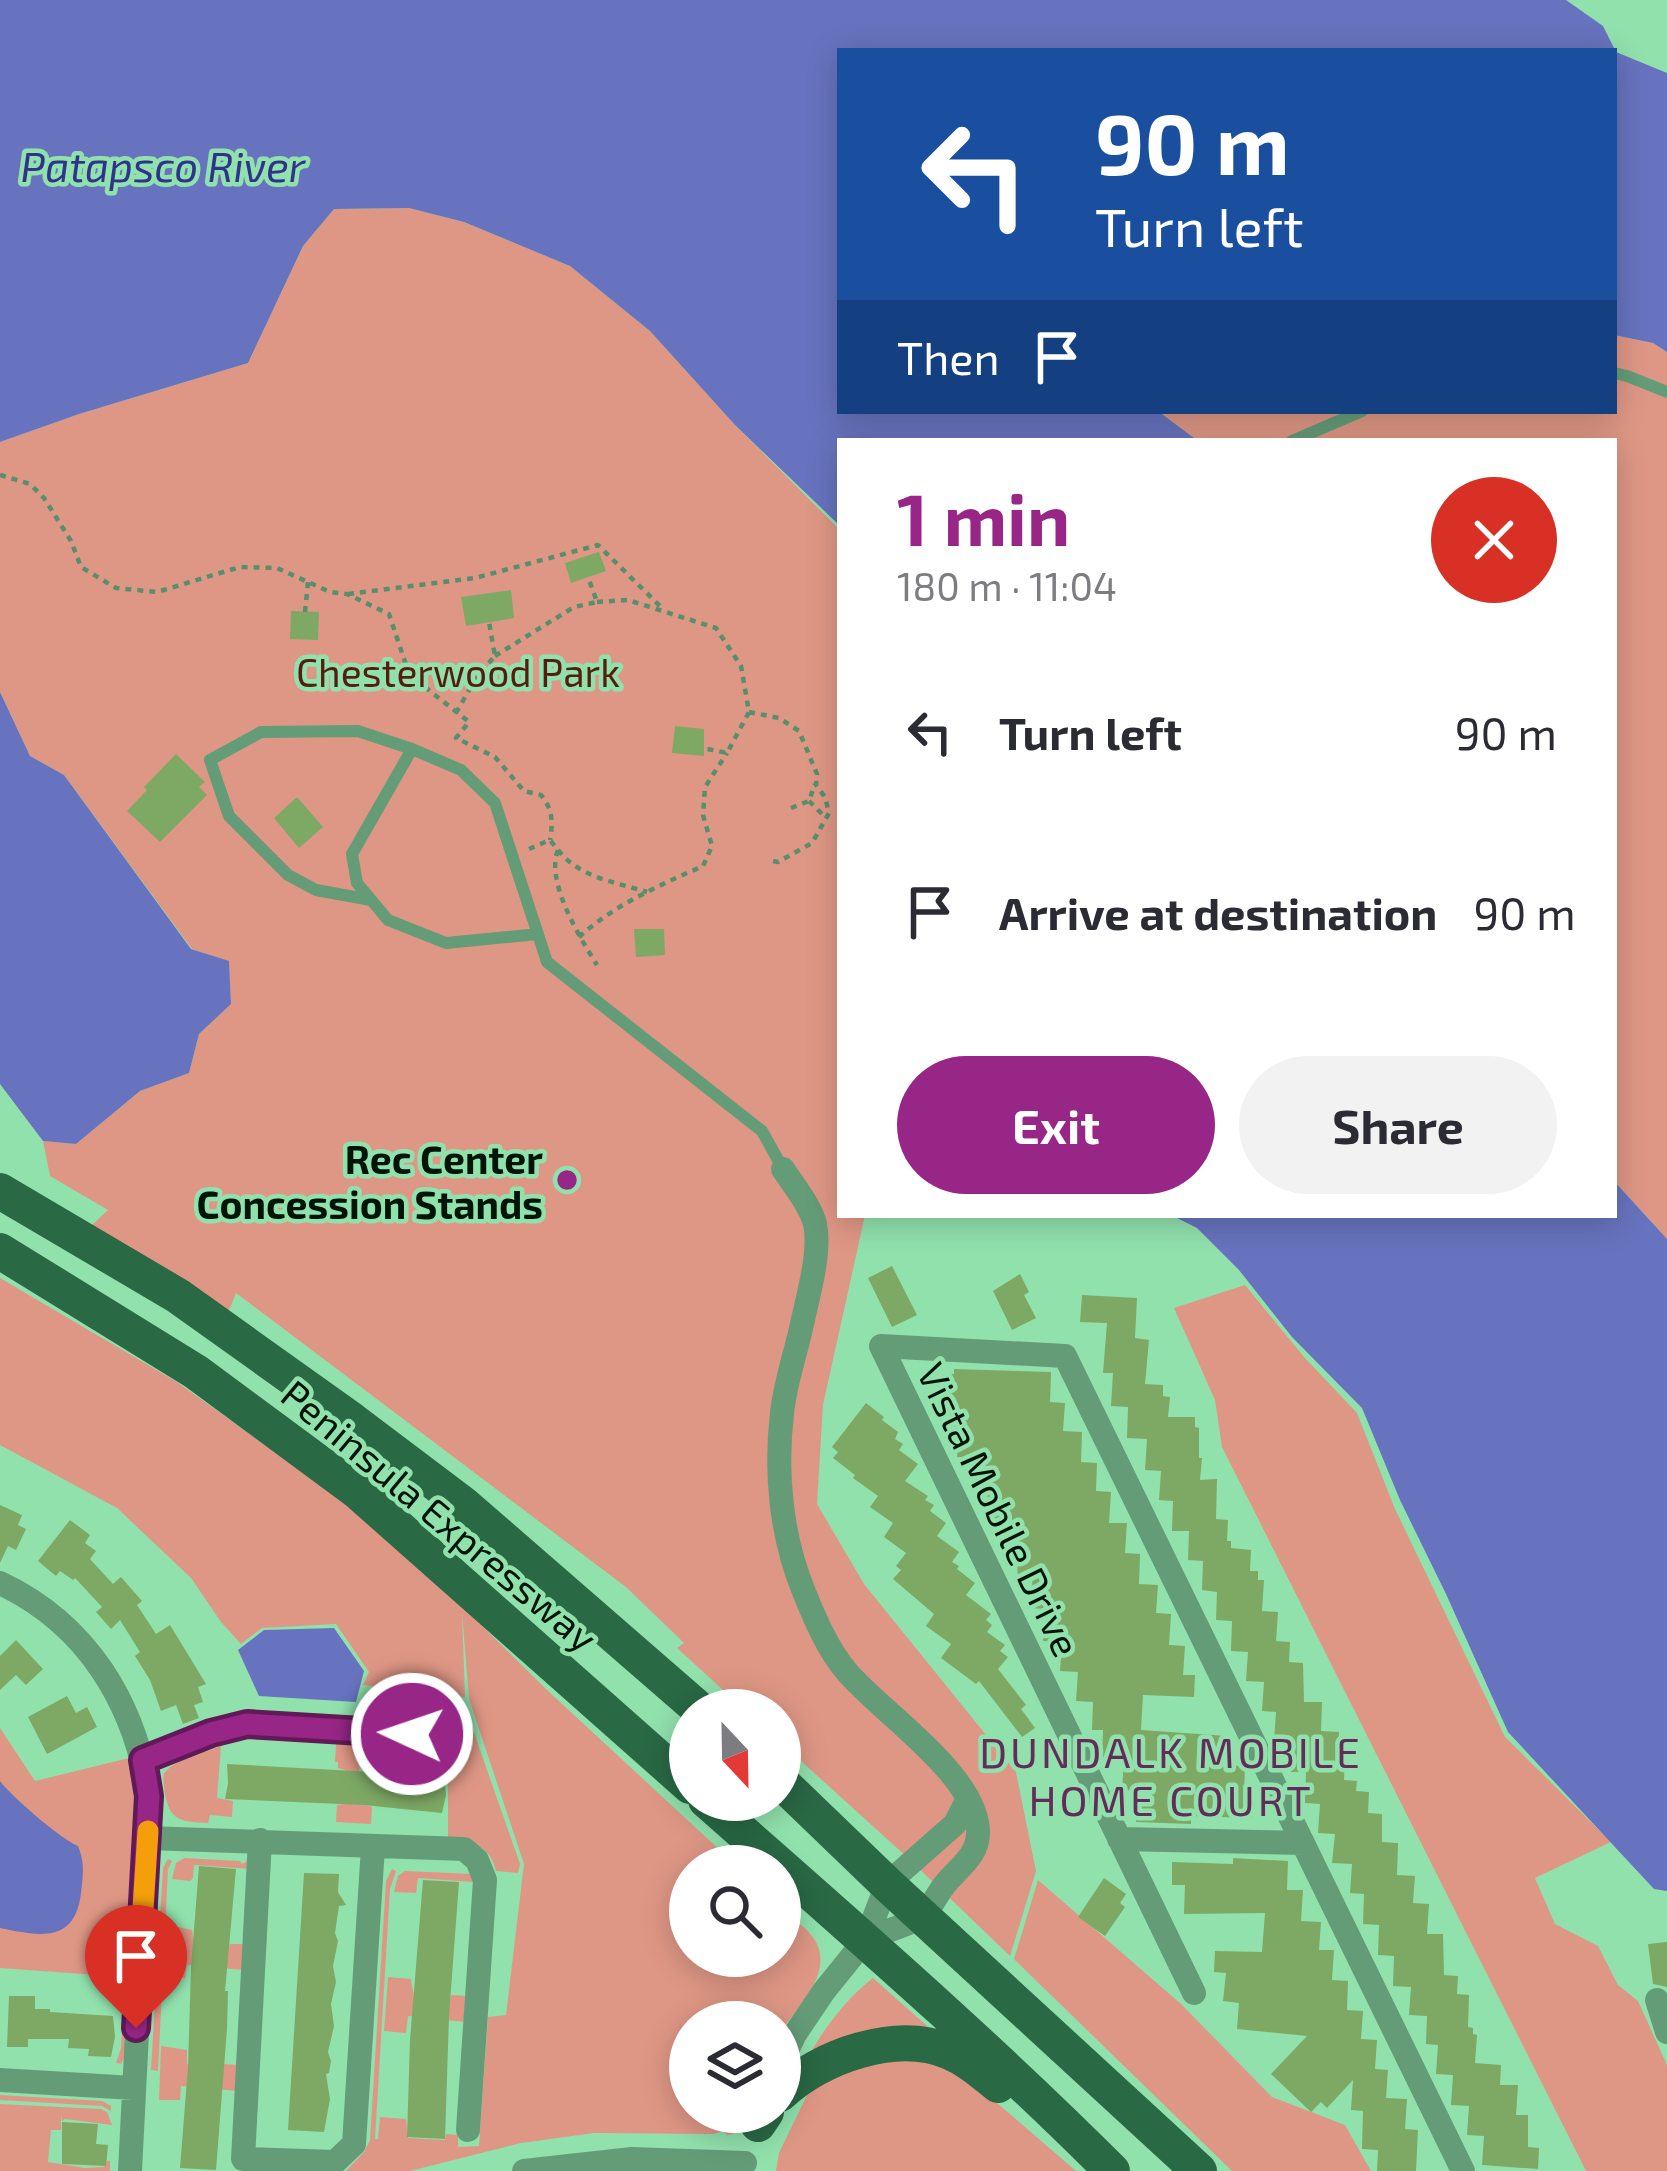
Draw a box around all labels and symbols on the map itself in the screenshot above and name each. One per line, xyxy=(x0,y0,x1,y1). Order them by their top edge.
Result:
water label: Patapsco River xyxy=(21,140,307,191)
park label: Chesterwood Park xyxy=(296,648,620,695)
place label: Rec Center Concession Stands xyxy=(197,1135,543,1227)
marker: Rec Center Concession Stands xyxy=(554,1167,580,1193)
street label: Vista Mobile Drive xyxy=(909,1355,1091,1663)
street label: Peninsula Expressway xyxy=(273,1369,607,1661)
position arrow xyxy=(349,1671,475,1797)
north arrow xyxy=(669,1689,801,1821)
district label: DUNDALK MOBILE HOME COURT xyxy=(979,1726,1363,1824)
pin xyxy=(85,1905,187,2028)

